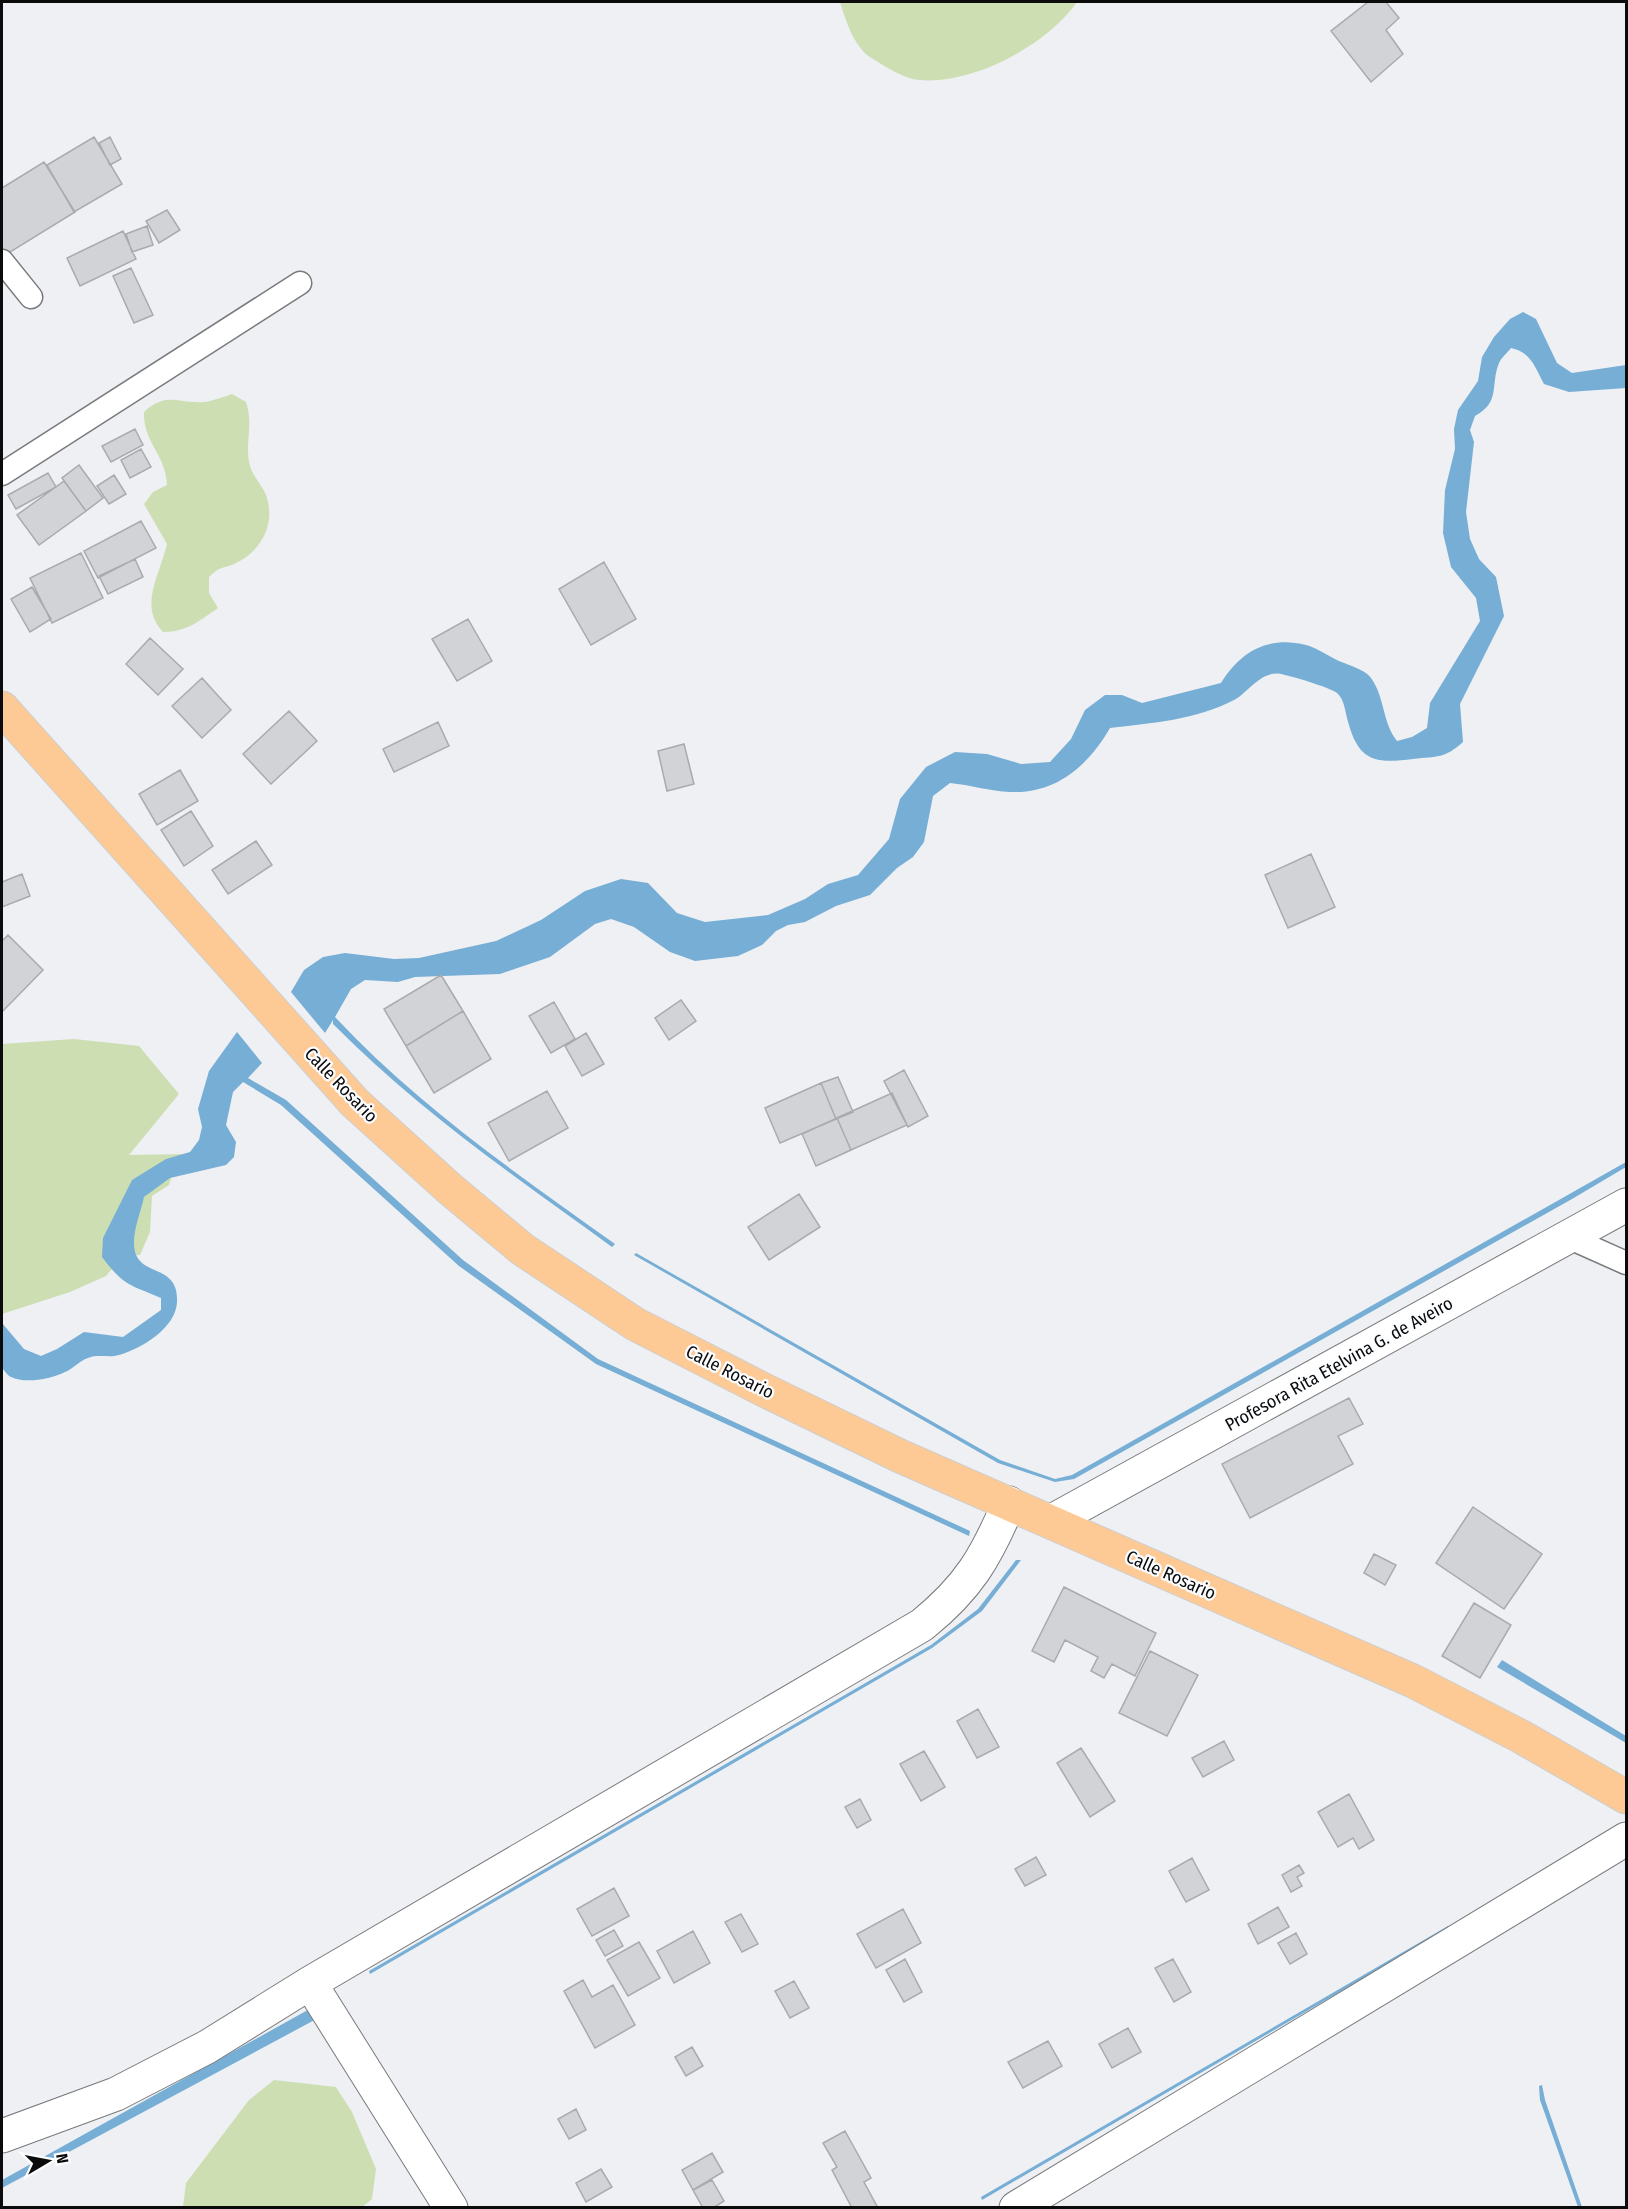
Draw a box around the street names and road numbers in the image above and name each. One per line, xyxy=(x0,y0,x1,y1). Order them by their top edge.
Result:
street label: Calle Rosario xyxy=(300,1043,382,1127)
street label: Profesora Rita Etelvina G. de Aveiro xyxy=(1221,1292,1457,1436)
street label: Calle Rosario xyxy=(682,1340,778,1404)
street label: Calle Rosario xyxy=(1123,1545,1219,1605)

